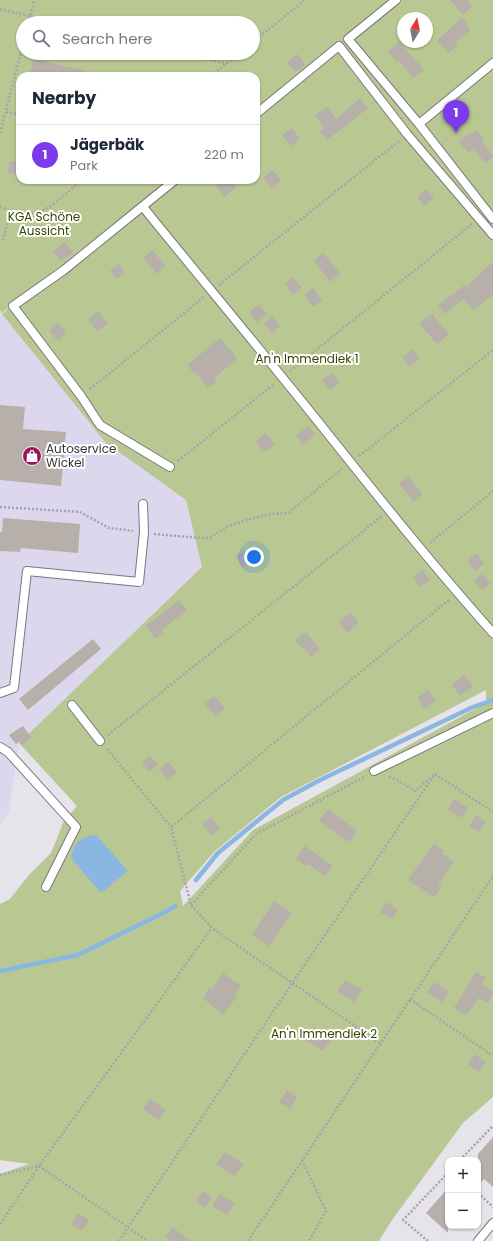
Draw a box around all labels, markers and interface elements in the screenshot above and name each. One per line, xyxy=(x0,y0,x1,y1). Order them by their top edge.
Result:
north arrow xyxy=(397,12,433,48)
search box xyxy=(16,16,260,60)
icon: search xyxy=(30,27,52,49)
text: Search here xyxy=(62,28,152,49)
text: Nearby xyxy=(32,86,96,110)
pin: 1 xyxy=(443,100,469,133)
text: Jägerbäk xyxy=(70,134,144,155)
text: 1 xyxy=(43,145,47,164)
text: 220 m xyxy=(204,145,244,164)
text: Park xyxy=(70,156,98,175)
park label: KGA Schöne Aussicht xyxy=(8,208,80,239)
park label: An'n Immendiek 1 xyxy=(255,350,359,367)
place label: Autoservice Wickel xyxy=(46,440,116,471)
shop icon: Autoservice Wickel xyxy=(21,445,43,467)
your location xyxy=(244,547,264,567)
park label: An'n Immendiek 2 xyxy=(271,1025,377,1042)
map controls xyxy=(445,1157,481,1229)
button: + xyxy=(445,1157,481,1193)
button: − xyxy=(445,1193,481,1229)

